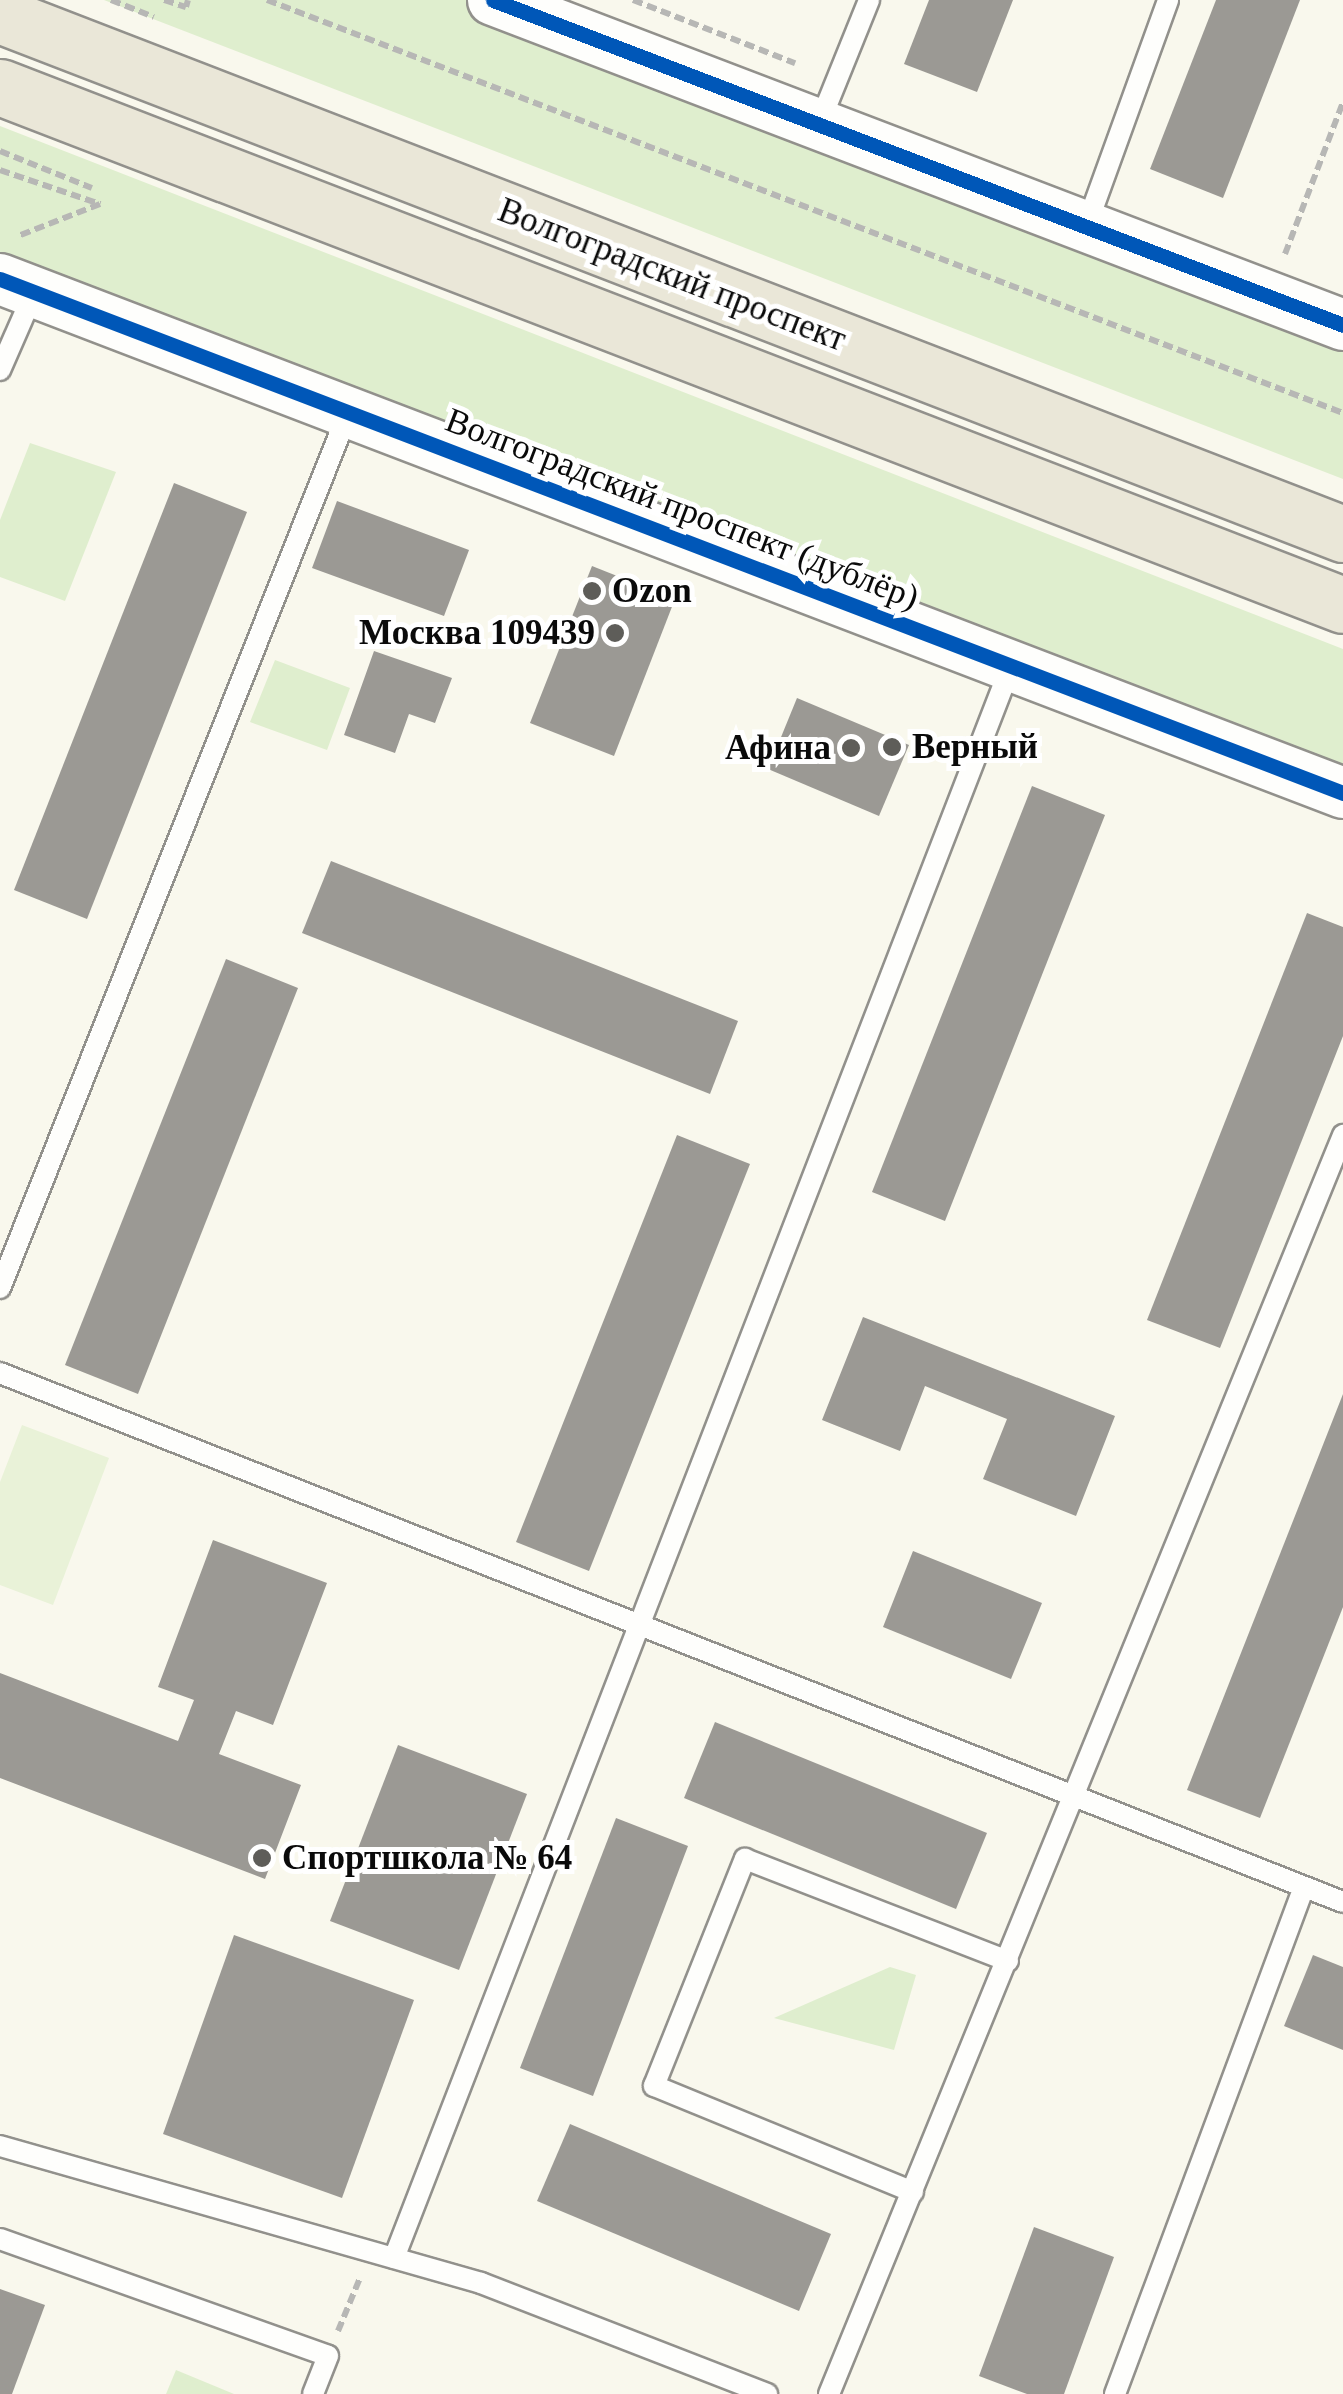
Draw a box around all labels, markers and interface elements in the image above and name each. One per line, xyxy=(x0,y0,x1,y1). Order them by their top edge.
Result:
street label: Волгоградский проспект xyxy=(492,189,852,361)
street label: Волгоградский проспект (дублёр) xyxy=(440,399,924,619)
place label: Ozon xyxy=(612,570,692,612)
marker: Ozon xyxy=(581,580,603,602)
place label: Москва 109439 xyxy=(359,612,595,654)
marker: Москва 109439 xyxy=(604,622,626,644)
place label: Верный xyxy=(912,726,1038,768)
place label: Афина xyxy=(725,727,831,769)
marker: Верный xyxy=(881,736,903,758)
marker: Афина xyxy=(840,737,862,759)
place label: Спортшкола № 64 xyxy=(282,1837,572,1879)
marker: Спортшкола № 64 xyxy=(251,1847,273,1869)

